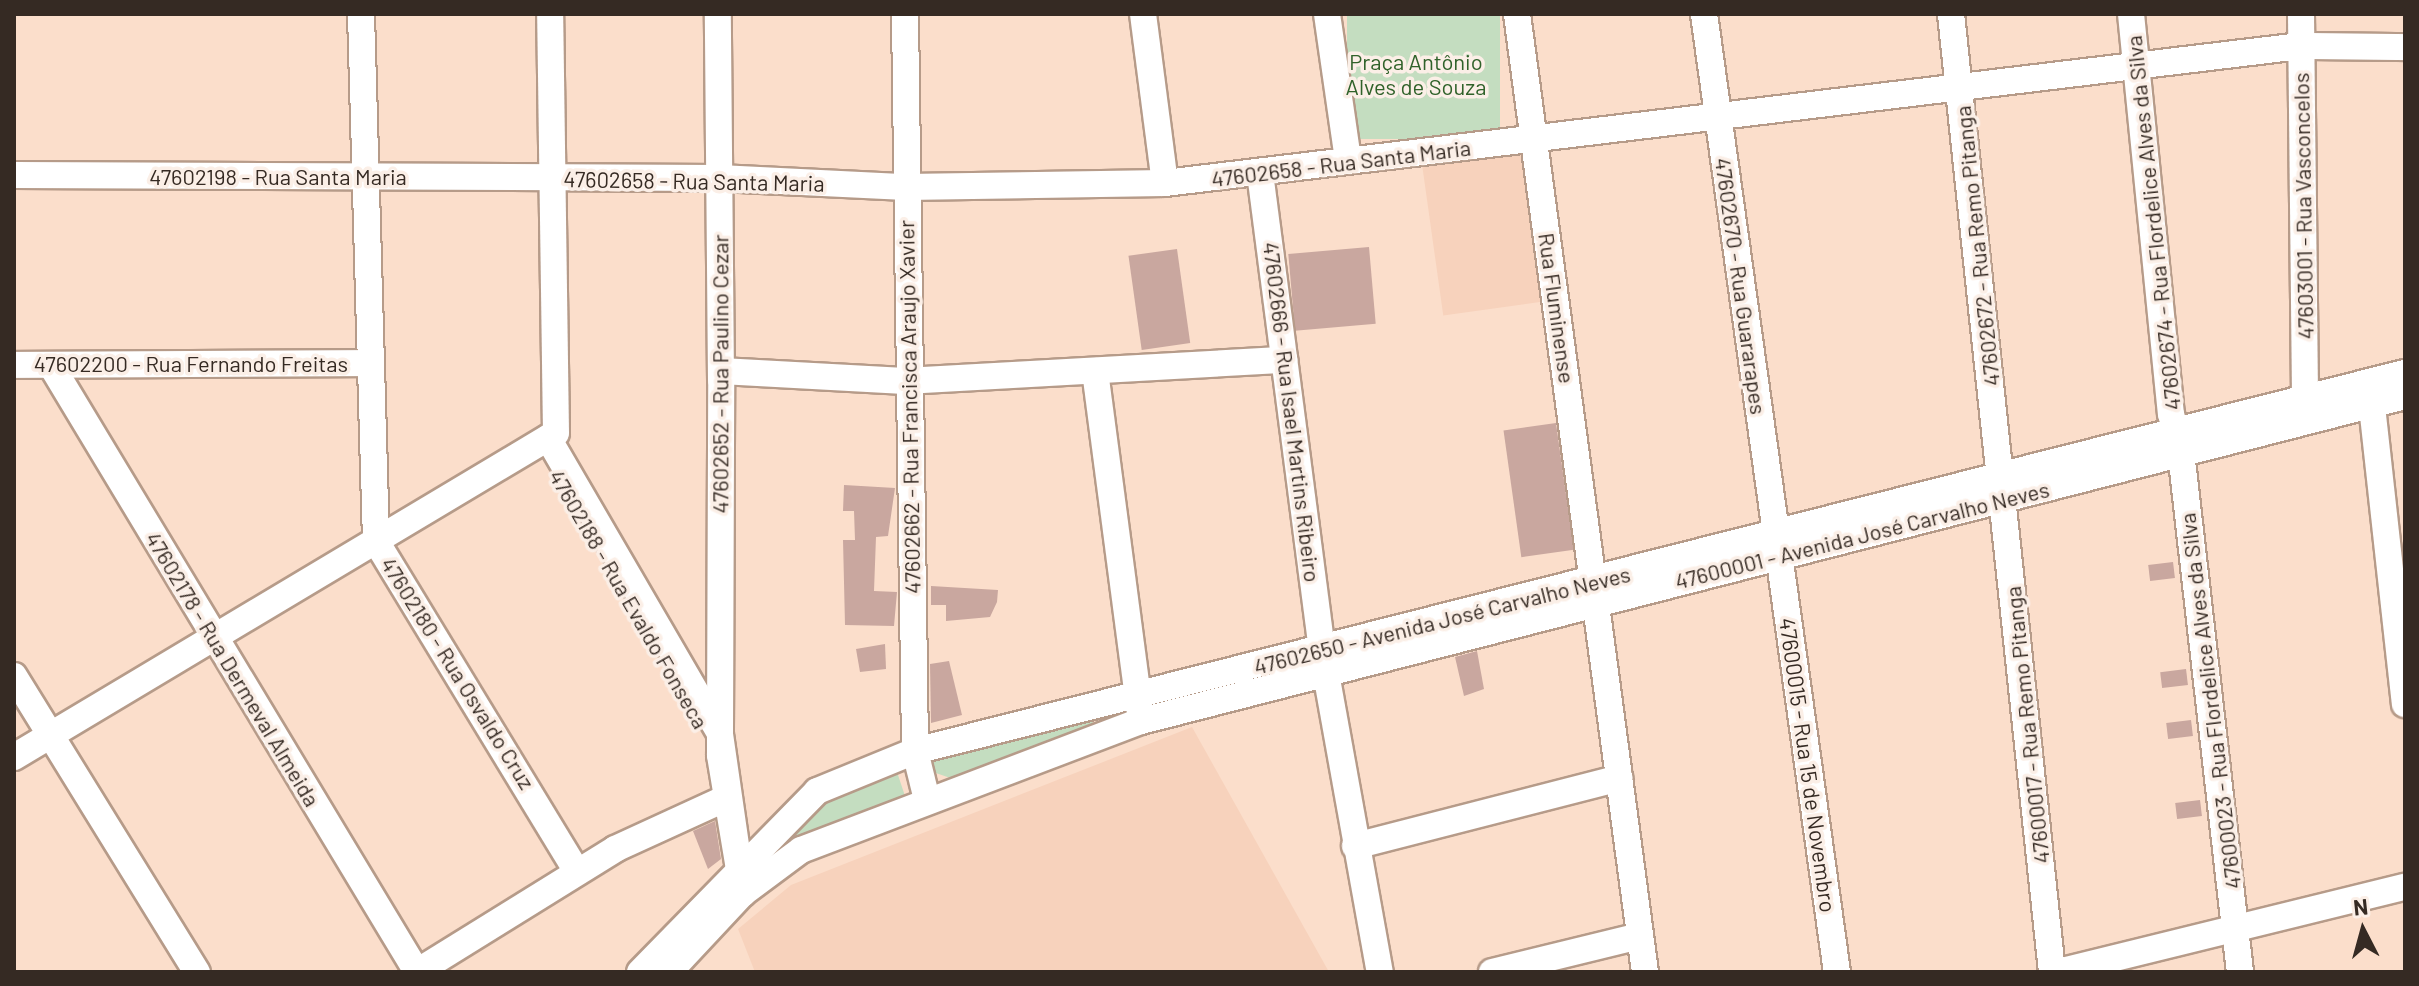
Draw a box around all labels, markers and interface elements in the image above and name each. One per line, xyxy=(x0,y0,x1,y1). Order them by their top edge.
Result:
street label: 47602674 - Rua Flordelice Alves da Silva xyxy=(2120,34,2186,412)
park label: Praça Antônio Alves de Souza xyxy=(1346,48,1486,100)
street label: 47603001 - Rua Vasconcelos xyxy=(2287,72,2319,340)
street label: 47602672 - Rua Remo Pitanga xyxy=(1949,105,2005,387)
street label: 47602658 - Rua Santa Maria xyxy=(1210,134,1472,192)
street label: 47602670 - Rua Guararapes xyxy=(1710,156,1772,416)
street label: 47602198 - Rua Santa Maria xyxy=(149,164,407,190)
street label: 47602658 - Rua Santa Maria xyxy=(563,166,825,196)
street label: 47602662 - Rua Francisca Araujo Xavier xyxy=(893,220,925,594)
street label: Rua Fluminense xyxy=(1533,231,1581,385)
street label: 47602652 - Rua Paulino Cezar xyxy=(707,234,733,514)
street label: 47602666 - Rua Isael Martins Ribeiro xyxy=(1258,240,1326,584)
street label: 47602200 - Rua Fernando Freitas xyxy=(34,351,348,377)
street label: 47602188 - Rua Evaldo Fonseca xyxy=(544,465,714,733)
street label: 47600001 - Avenida José Carvalho Neves xyxy=(1672,476,2052,594)
street label: 47600023 - Rua Flordelice Alves da Silva xyxy=(2174,511,2246,891)
street label: 47602178 - Rua Dermeval Almeida xyxy=(140,527,326,811)
street label: 47602180 - Rua Osvaldo Cruz xyxy=(376,552,540,794)
street label: 47602650 - Avenida José Carvalho Neves xyxy=(1251,560,1633,680)
street label: 47600017 - Rua Remo Pitanga xyxy=(1999,585,2055,865)
street label: 47600015 - Rua 15 de Novembro xyxy=(1774,616,1842,914)
north arrow xyxy=(2323,890,2403,970)
text: N xyxy=(2352,892,2369,920)

